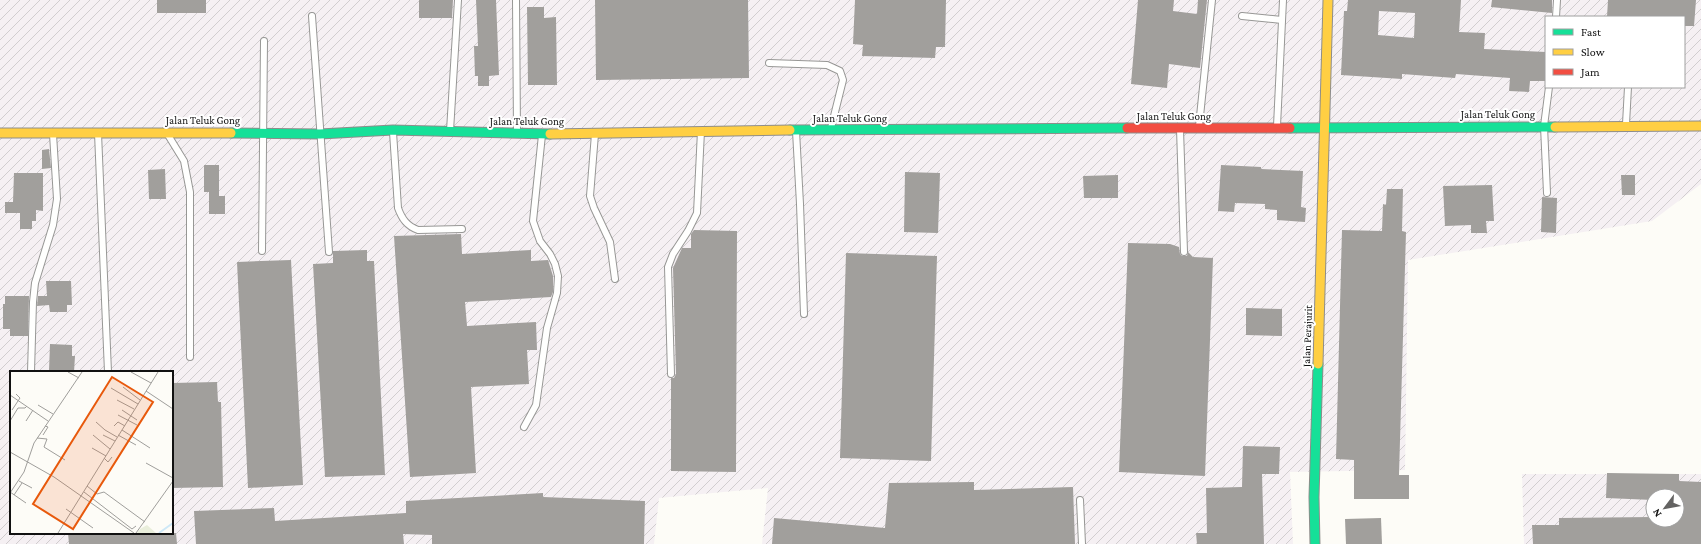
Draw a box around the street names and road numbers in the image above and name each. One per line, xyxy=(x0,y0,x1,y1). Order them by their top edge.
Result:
street label: Jalan Teluk Gong xyxy=(1460,108,1536,121)
street label: Jalan Teluk Gong xyxy=(1136,110,1212,123)
street label: Jalan Teluk Gong xyxy=(812,112,888,125)
street label: Jalan Teluk Gong xyxy=(165,114,241,127)
street label: Jalan Teluk Gong xyxy=(489,115,565,128)
street label: Jalan Perajurit xyxy=(1300,304,1315,368)

